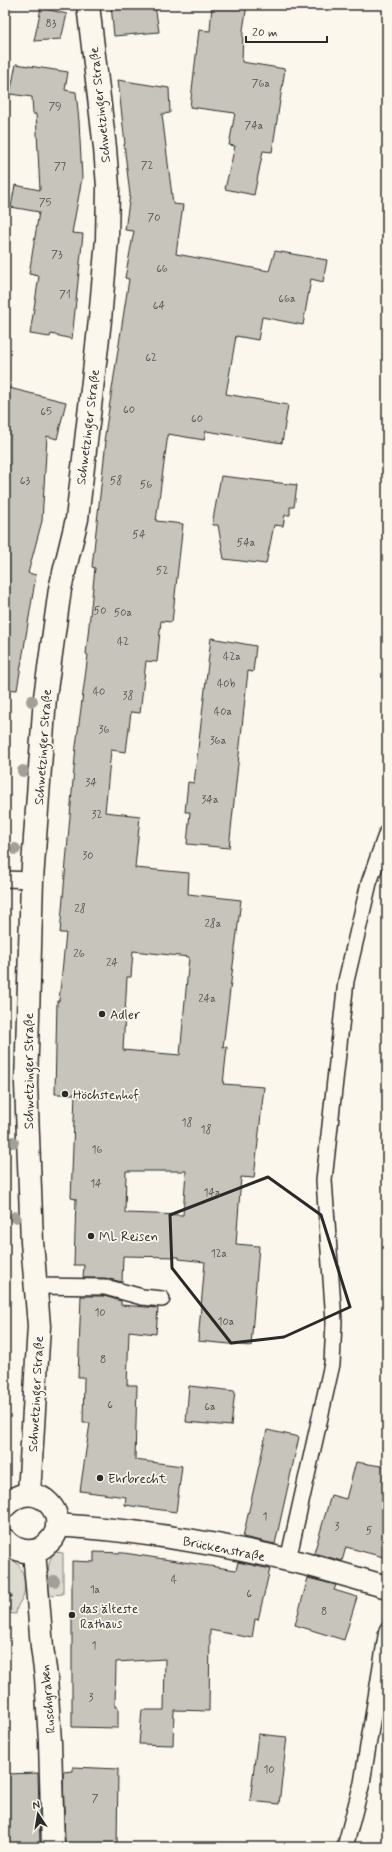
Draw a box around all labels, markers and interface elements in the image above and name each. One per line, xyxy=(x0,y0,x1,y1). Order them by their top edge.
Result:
house number: 83 xyxy=(46,17,57,31)
scale bar xyxy=(246,18,327,44)
text: 20 m xyxy=(252,25,278,41)
street label: Schwetzinger Straße xyxy=(86,46,117,164)
house number: 76a xyxy=(252,77,271,91)
house number: 79 xyxy=(48,100,62,114)
house number: 74a xyxy=(244,119,264,133)
house number: 72 xyxy=(141,159,153,173)
house number: 77 xyxy=(54,160,67,174)
house number: 75 xyxy=(39,196,51,210)
house number: 70 xyxy=(148,211,160,225)
house number: 73 xyxy=(51,248,63,262)
house number: 66 xyxy=(156,262,168,276)
house number: 71 xyxy=(59,288,71,302)
house number: 66a xyxy=(278,292,296,306)
house number: 64 xyxy=(153,299,165,313)
house number: 62 xyxy=(145,351,157,365)
street label: Schwetzinger Straße xyxy=(73,368,106,486)
house number: 60 xyxy=(123,403,135,417)
house number: 65 xyxy=(40,405,52,419)
house number: 60 xyxy=(191,412,203,426)
house number: 63 xyxy=(20,474,30,488)
house number: 58 xyxy=(110,474,122,488)
house number: 56 xyxy=(140,478,152,492)
house number: 54 xyxy=(132,528,146,542)
house number: 54a xyxy=(237,536,256,550)
house number: 52 xyxy=(156,564,168,578)
house number: 50 xyxy=(94,604,106,618)
house number: 50a xyxy=(114,606,133,620)
house number: 42 xyxy=(117,635,129,649)
house number: 42a xyxy=(223,650,241,664)
house number: 40b xyxy=(217,677,235,691)
house number: 40 xyxy=(93,685,105,699)
street label: Schwetzinger Straße xyxy=(31,689,58,806)
house number: 38 xyxy=(123,689,134,703)
house number: 40a xyxy=(214,705,233,719)
house number: 36 xyxy=(98,723,110,737)
house number: 36a xyxy=(210,734,227,748)
house number: 34 xyxy=(85,776,97,790)
house number: 34a xyxy=(201,793,219,807)
house number: 32 xyxy=(92,808,103,822)
house number: 30 xyxy=(82,849,94,863)
house number: 28 xyxy=(74,902,86,916)
house number: 28a xyxy=(204,917,222,931)
house number: 26 xyxy=(73,947,85,961)
house number: 24 xyxy=(106,956,118,970)
house number: 24a xyxy=(198,992,216,1006)
place label: Adler xyxy=(110,1007,141,1024)
marker: Adler xyxy=(97,1009,107,1019)
street label: Schwetzinger Straße xyxy=(21,1013,40,1129)
place label: Höchstenhof xyxy=(73,1087,139,1104)
marker: Höchstenhof xyxy=(60,1089,70,1099)
house number: 18 xyxy=(182,1116,192,1130)
house number: 18 xyxy=(201,1123,211,1137)
house number: 16 xyxy=(92,1143,103,1157)
house number: 14 xyxy=(90,1177,102,1191)
house number: 14a xyxy=(203,1186,221,1200)
place label: ML Reisen xyxy=(99,1229,158,1246)
marker: ML Reisen xyxy=(86,1231,96,1241)
house number: 12a xyxy=(211,1247,228,1261)
house number: 10 xyxy=(94,1306,106,1320)
house number: 10a xyxy=(218,1315,235,1329)
street label: Schwetzinger Straße xyxy=(25,1336,50,1453)
house number: 8 xyxy=(100,1353,106,1367)
house number: 6 xyxy=(107,1398,113,1412)
house number: 6a xyxy=(204,1400,216,1414)
place label: Ehrbrecht xyxy=(108,1471,167,1488)
marker: Ehrbrecht xyxy=(95,1473,105,1483)
house number: 1 xyxy=(263,1510,268,1524)
house number: 3 xyxy=(335,1520,340,1534)
house number: 5 xyxy=(366,1524,373,1538)
street label: Brückenstraße xyxy=(181,1533,266,1566)
house number: 4 xyxy=(171,1573,178,1587)
house number: 1a xyxy=(90,1583,101,1597)
house number: 6 xyxy=(246,1587,252,1601)
place label: das älteste Rathaus xyxy=(80,1601,138,1633)
house number: 8 xyxy=(321,1605,327,1619)
marker: das älteste Rathaus xyxy=(67,1610,77,1620)
house number: 1 xyxy=(92,1639,97,1653)
street label: Ruschgraben xyxy=(37,1664,60,1734)
house number: 3 xyxy=(89,1691,94,1705)
house number: 10 xyxy=(263,1763,275,1777)
house number: 7 xyxy=(92,1792,99,1806)
north arrow xyxy=(18,1794,58,1834)
text: N xyxy=(31,1798,41,1813)

